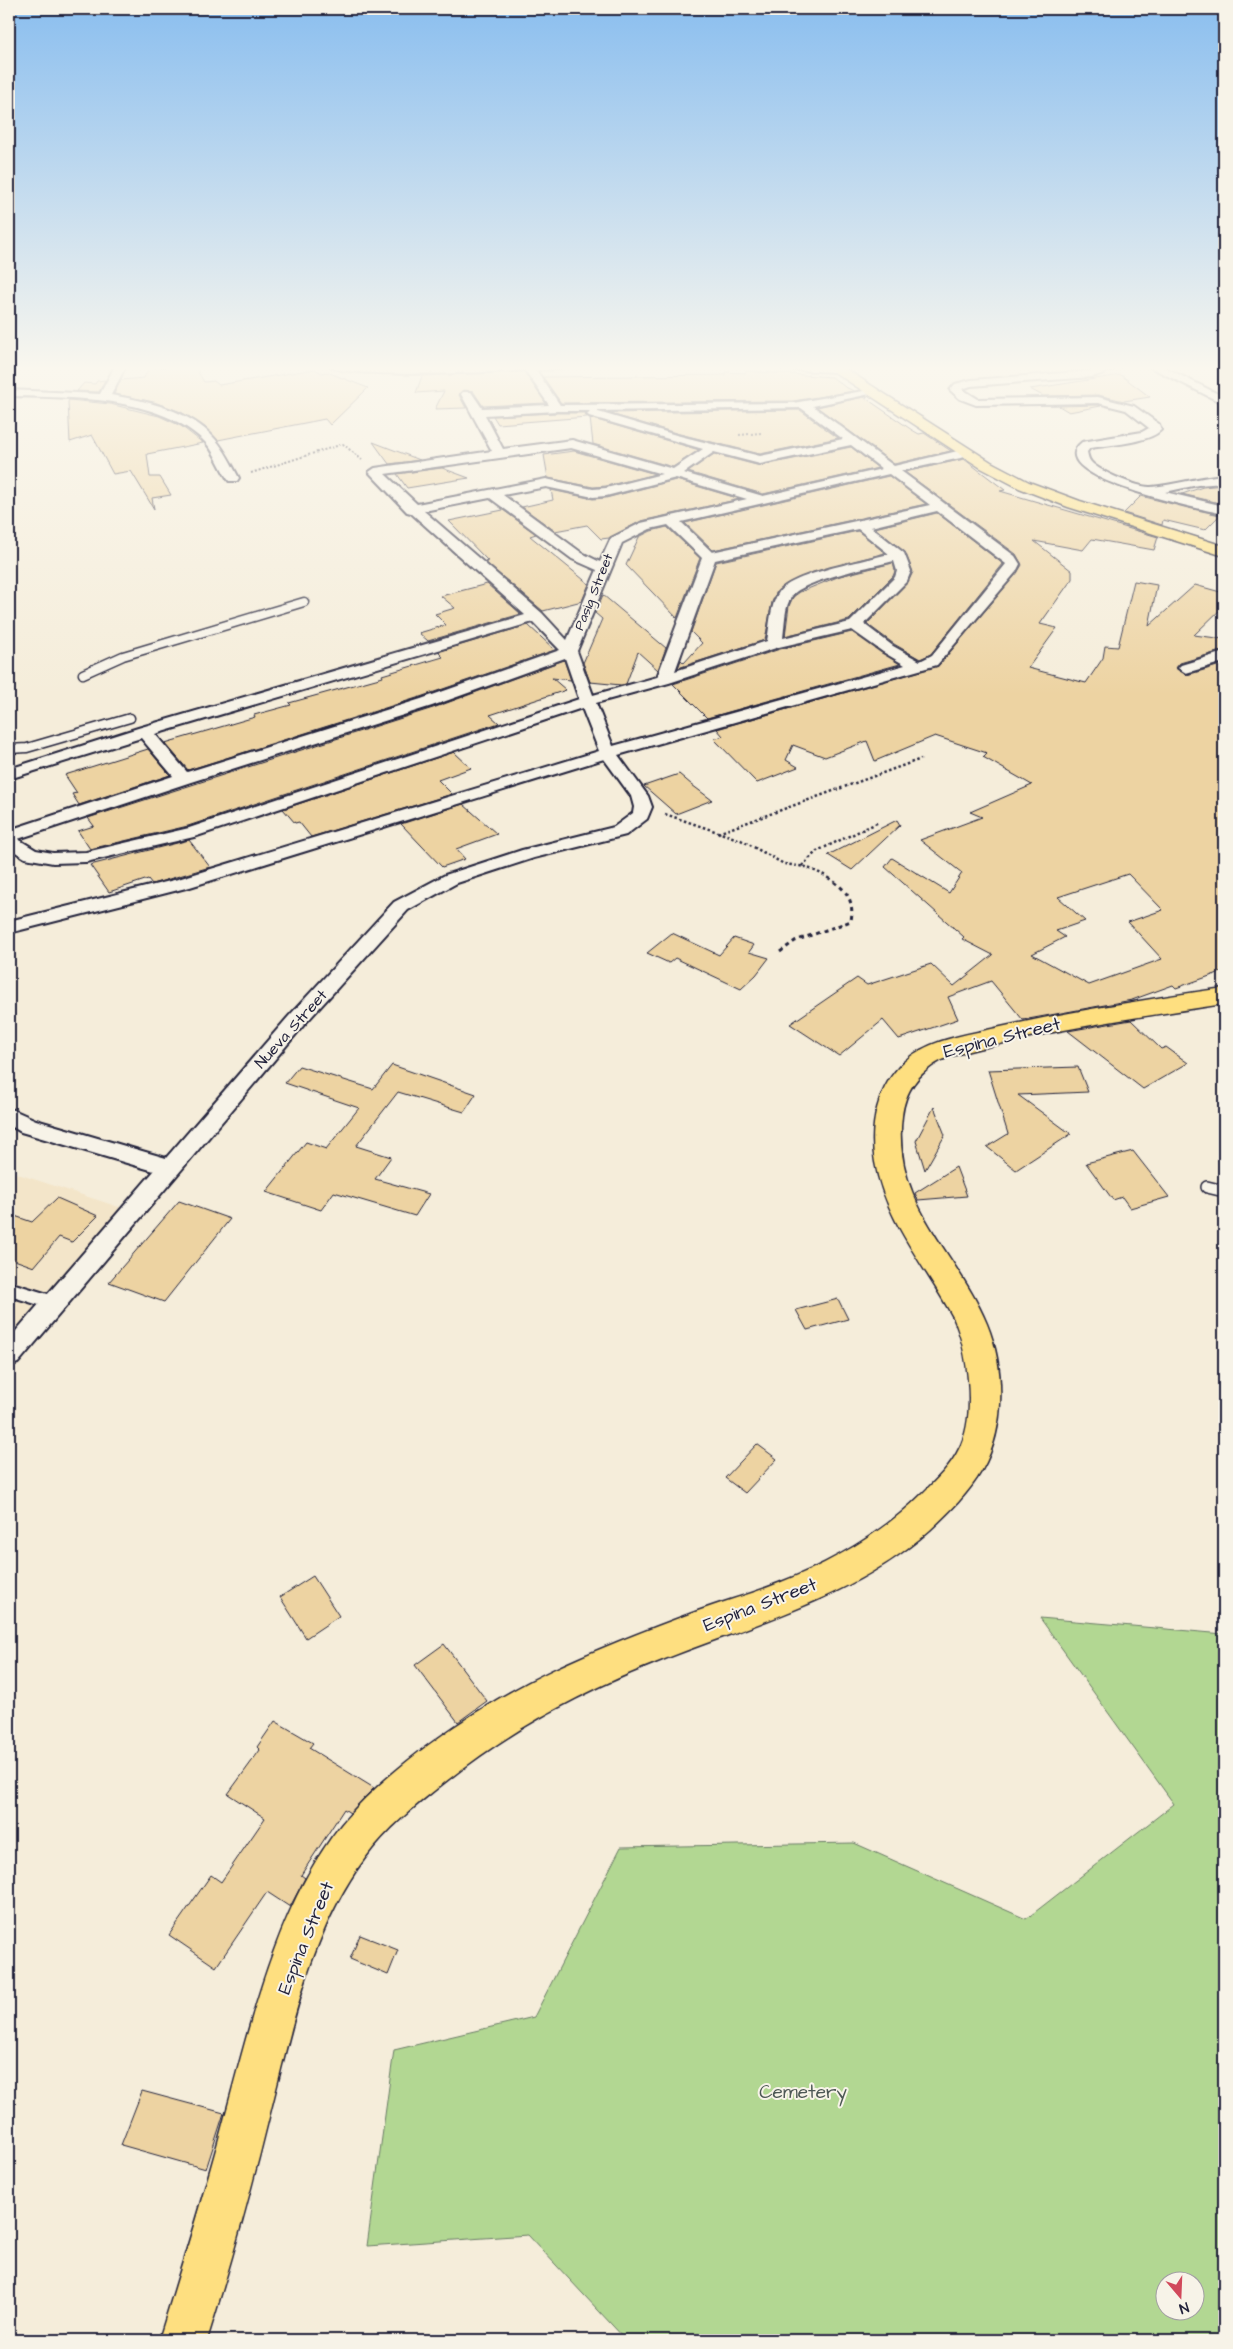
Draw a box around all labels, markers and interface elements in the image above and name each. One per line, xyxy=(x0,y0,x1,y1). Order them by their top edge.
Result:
street label: Pasig Street xyxy=(570,550,619,633)
street label: Nueva Street xyxy=(250,984,333,1073)
street label: Espina Street xyxy=(941,1010,1064,1066)
street label: Espina Street xyxy=(699,1571,821,1639)
street label: Espina Street xyxy=(271,1877,341,1999)
park label: Cemetery xyxy=(759,2079,847,2107)
north arrow xyxy=(1156,2272,1206,2322)
text: N xyxy=(1176,2296,1191,2318)

